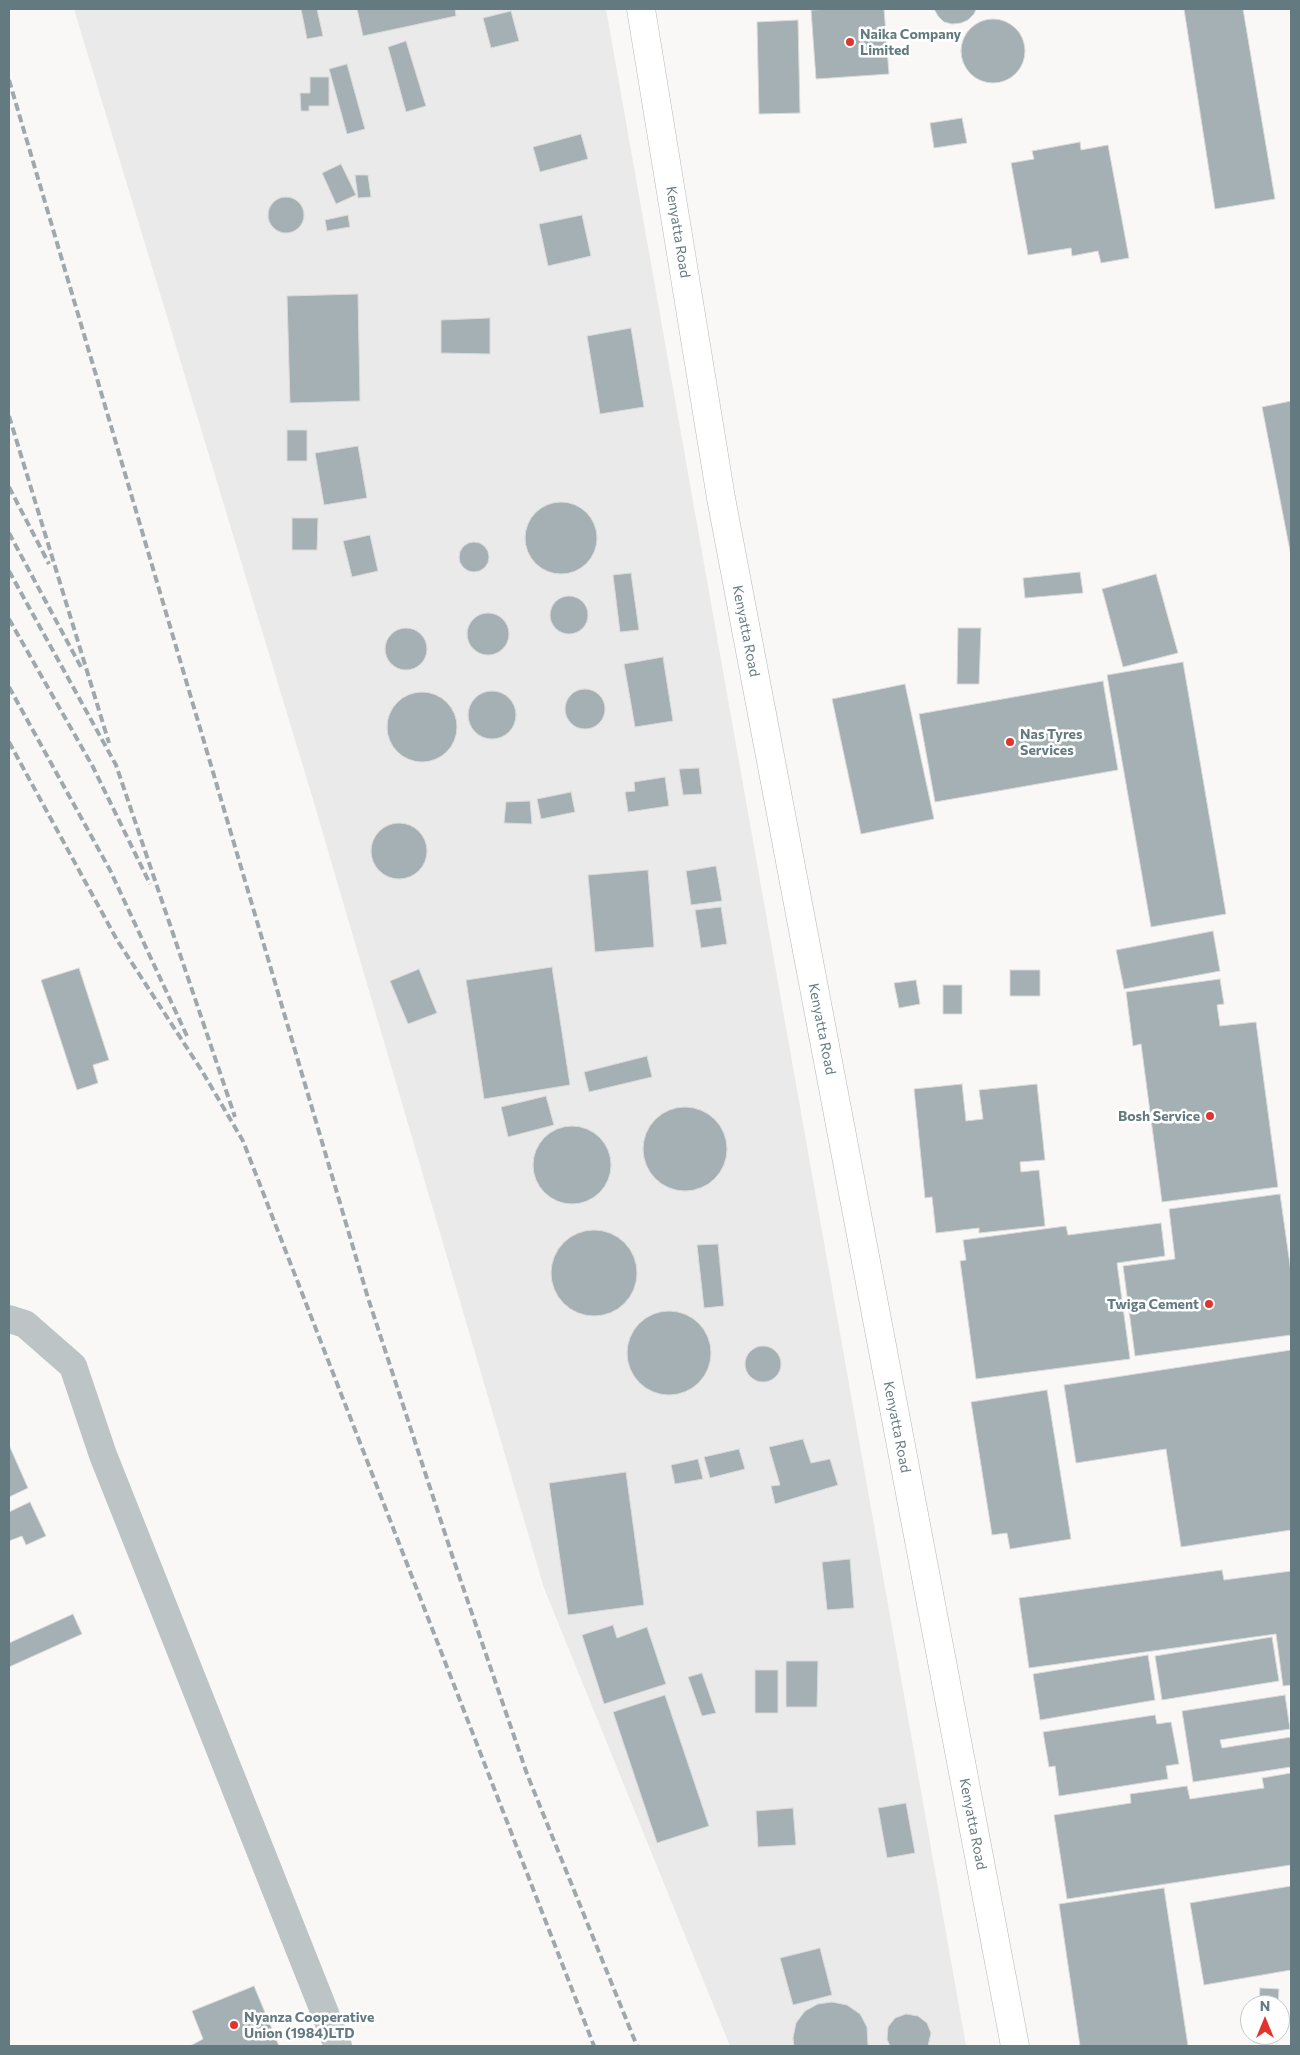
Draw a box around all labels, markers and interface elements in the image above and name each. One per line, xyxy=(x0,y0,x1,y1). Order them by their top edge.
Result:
place label: Naika Company Limited xyxy=(860,26,961,58)
marker: Naika Company Limited xyxy=(844,36,856,48)
street label: Kenyatta Road xyxy=(662,185,694,279)
street label: Kenyatta Road xyxy=(729,584,763,678)
place label: Nas Tyres Services xyxy=(1020,726,1082,759)
marker: Nas Tyres Services xyxy=(1004,736,1016,748)
street label: Kenyatta Road xyxy=(805,982,839,1076)
place label: Bosh Service xyxy=(1118,1108,1200,1124)
marker: Bosh Service xyxy=(1204,1110,1216,1122)
place label: Twiga Cement xyxy=(1107,1296,1199,1312)
marker: Twiga Cement xyxy=(1203,1298,1215,1310)
street label: Kenyatta Road xyxy=(880,1380,914,1474)
street label: Kenyatta Road xyxy=(956,1777,990,1871)
north arrow xyxy=(1240,1995,1290,2045)
text: N xyxy=(1260,1997,1270,2014)
place label: Nyanza Cooperative Union (1984)LTD xyxy=(244,2009,374,2041)
marker: Nyanza Cooperative Union (1984)LTD xyxy=(228,2019,240,2031)

